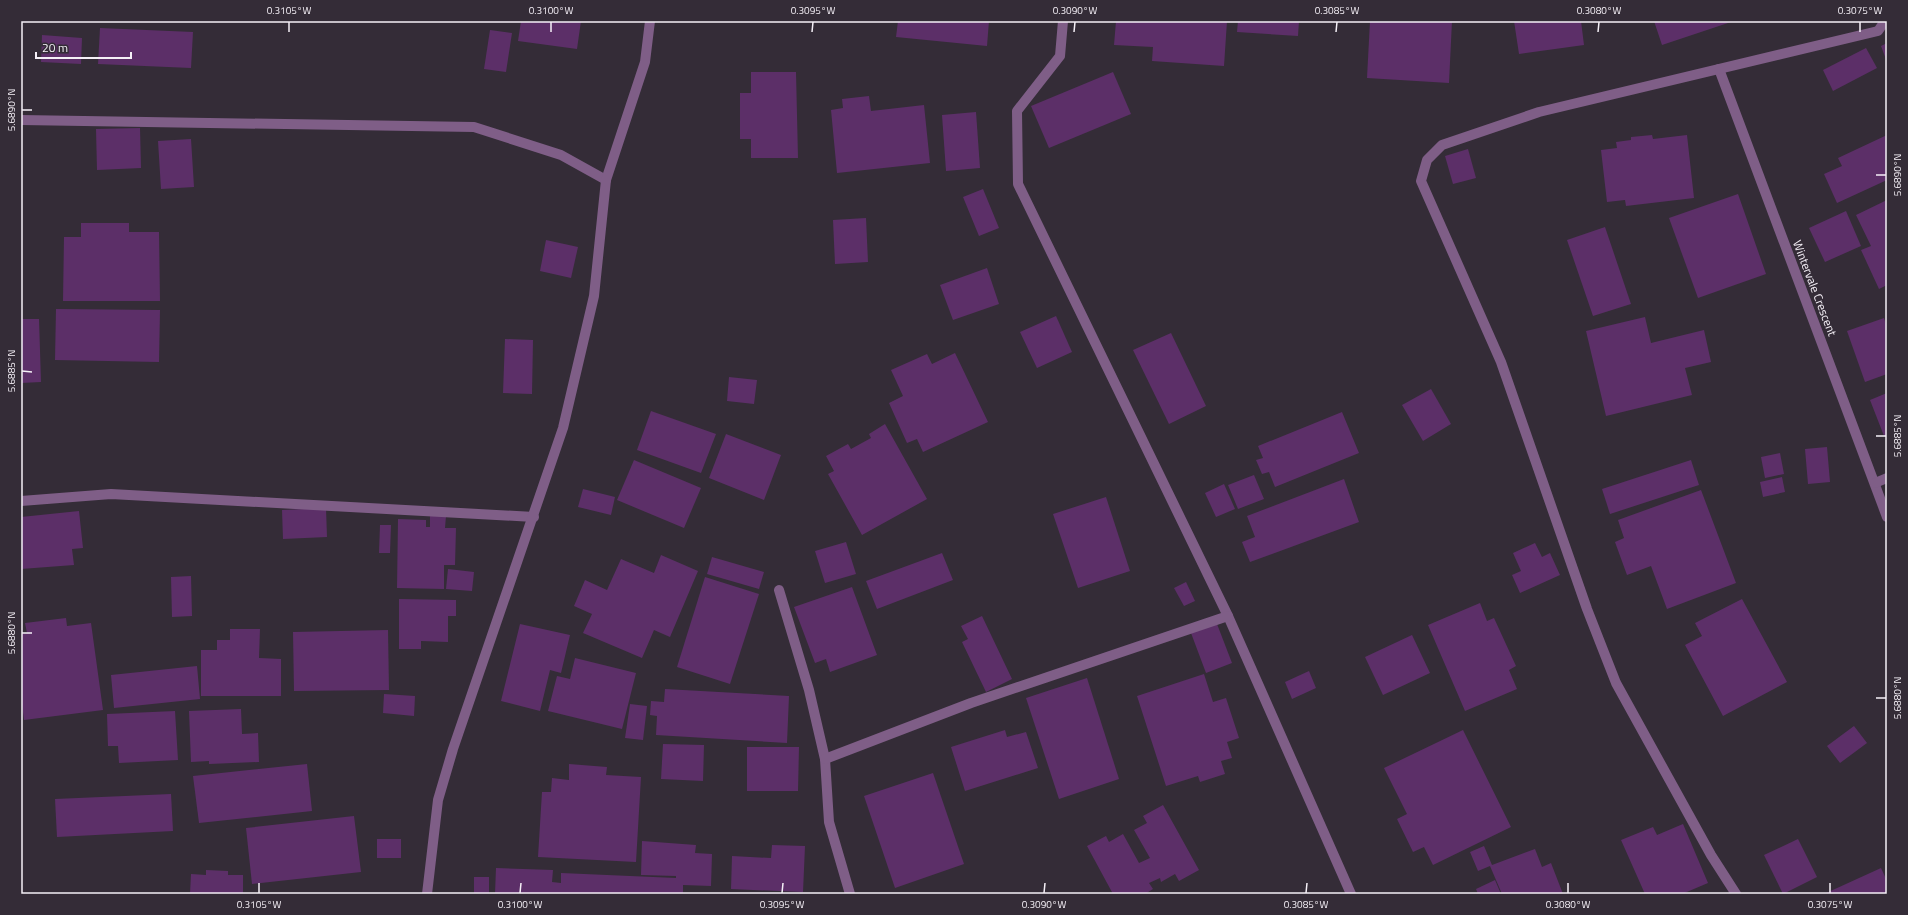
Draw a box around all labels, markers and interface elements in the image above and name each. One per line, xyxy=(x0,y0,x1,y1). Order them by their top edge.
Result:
text: 0.3105°W xyxy=(267,3,311,18)
text: 0.3100°W xyxy=(529,3,573,18)
text: 0.3095°W xyxy=(791,3,835,18)
text: 0.3090°W xyxy=(1053,3,1097,18)
text: 0.3085°W xyxy=(1315,3,1359,18)
text: 0.3080°W xyxy=(1577,3,1621,18)
text: 0.3075°W xyxy=(1838,3,1882,18)
scale bar xyxy=(36,34,131,60)
text: 20 m xyxy=(42,38,68,57)
text: 5.6890°N xyxy=(4,89,19,131)
text: 5.6890°N xyxy=(1890,154,1905,196)
street label: Wintervale Crescent xyxy=(1788,237,1842,339)
text: 5.6885°N xyxy=(4,350,19,392)
text: 5.6885°N xyxy=(1890,415,1905,457)
text: 5.6880°N xyxy=(4,612,19,654)
text: 5.6880°N xyxy=(1890,677,1905,719)
text: 0.3105°W xyxy=(237,897,281,912)
text: 0.3100°W xyxy=(498,897,542,912)
text: 0.3095°W xyxy=(760,897,804,912)
text: 0.3090°W xyxy=(1022,897,1066,912)
text: 0.3085°W xyxy=(1284,897,1328,912)
text: 0.3080°W xyxy=(1546,897,1590,912)
text: 0.3075°W xyxy=(1808,897,1852,912)

